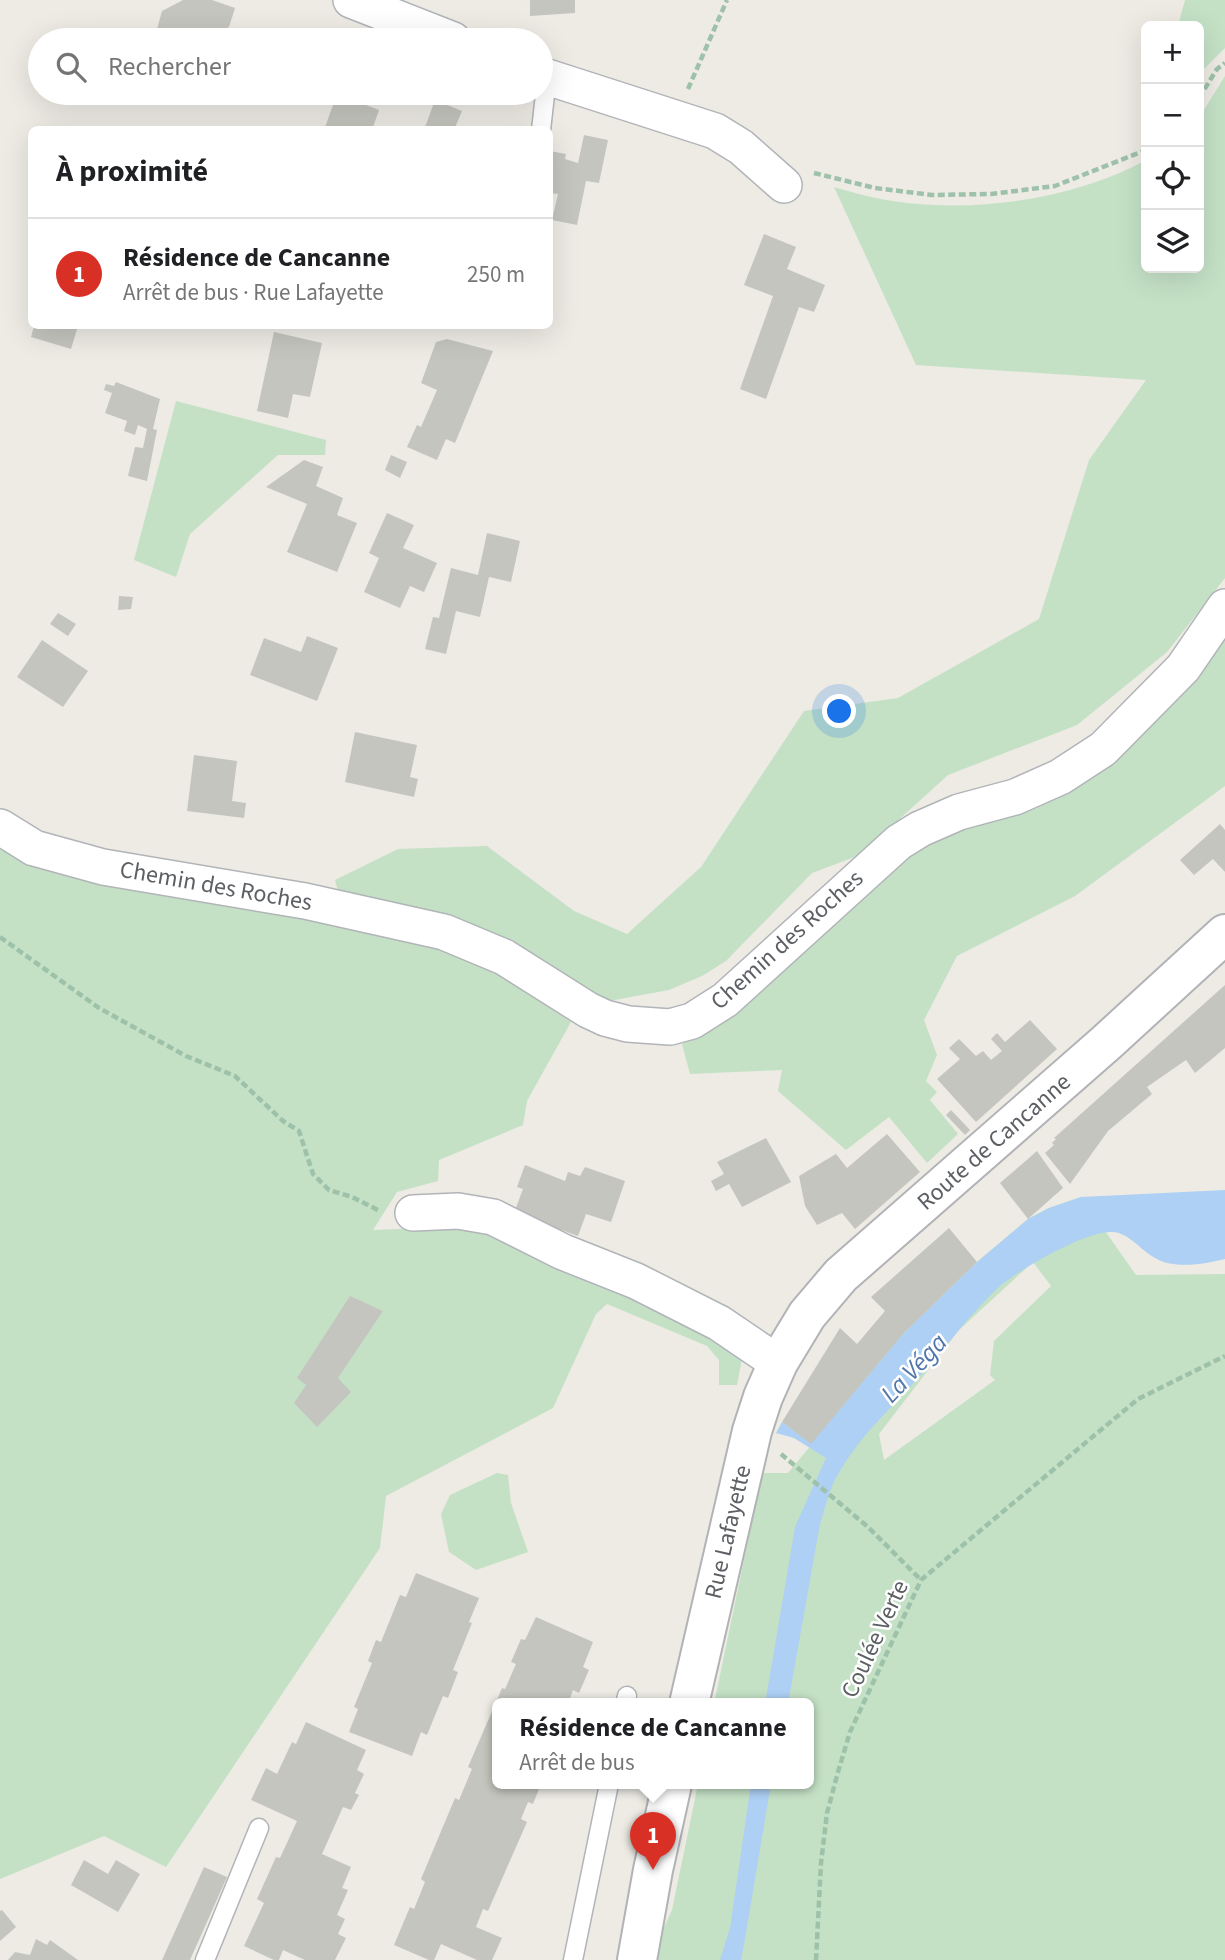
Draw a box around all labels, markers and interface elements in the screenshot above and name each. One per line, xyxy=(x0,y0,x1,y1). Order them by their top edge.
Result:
map controls xyxy=(1141,21,1204,273)
button: + xyxy=(1141,21,1204,84)
search box xyxy=(28,28,553,105)
icon: search xyxy=(52,48,90,86)
text: Rechercher xyxy=(108,48,231,85)
button: − xyxy=(1141,84,1204,147)
button: locate xyxy=(1141,147,1204,210)
text: À proximité xyxy=(56,150,208,193)
button: layers xyxy=(1141,210,1204,273)
text: Résidence de Cancanne xyxy=(123,239,390,276)
text: 1 xyxy=(73,258,85,291)
text: 250 m xyxy=(467,258,525,291)
text: Arrêt de bus · Rue Lafayette xyxy=(123,276,384,309)
your location xyxy=(822,694,856,728)
street label: Chemin des Roches xyxy=(117,852,315,920)
street label: Chemin des Roches xyxy=(703,862,871,1018)
street label: Route de Cancanne xyxy=(909,1065,1079,1219)
water label: La Véga xyxy=(872,1325,956,1411)
street label: Rue Lafayette xyxy=(696,1462,760,1602)
street label: Coulée Verte xyxy=(832,1574,918,1704)
popup xyxy=(492,1698,814,1789)
text: Résidence de Cancanne xyxy=(519,1709,787,1746)
text: Arrêt de bus xyxy=(519,1746,635,1779)
pin: 1 xyxy=(630,1812,676,1870)

